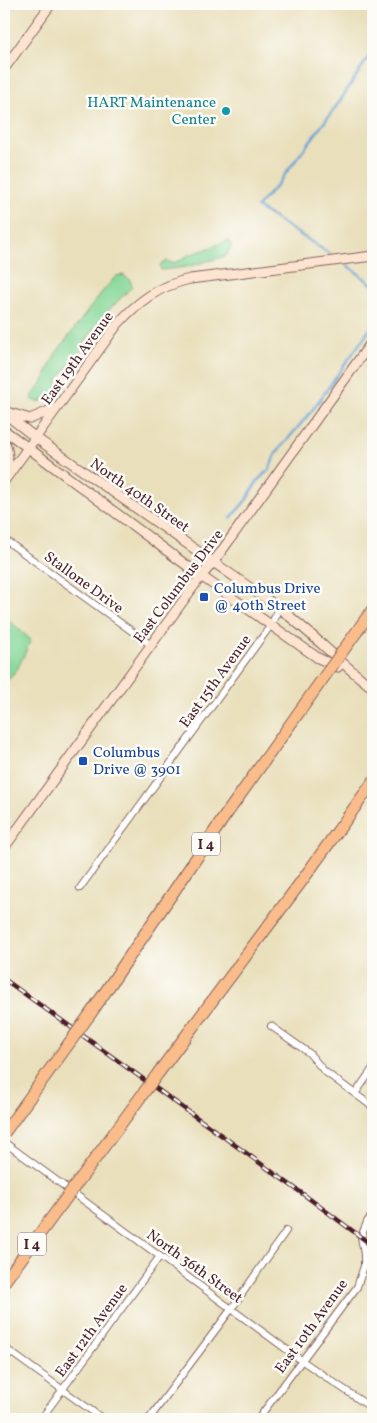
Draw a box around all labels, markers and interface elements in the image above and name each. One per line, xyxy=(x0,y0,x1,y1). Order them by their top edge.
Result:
place label: HART Maintenance Center xyxy=(87,93,216,131)
marker: HART Maintenance Center xyxy=(220,105,232,117)
street label: East 19th Avenue xyxy=(37,308,119,410)
street label: North 40th Street xyxy=(85,454,193,538)
street label: East Columbus Drive xyxy=(129,526,229,648)
street label: Stallone Drive xyxy=(39,547,127,619)
place label: Columbus Drive @ 40th Street xyxy=(214,579,321,617)
marker: Columbus Drive @ 40th Street xyxy=(198,591,210,603)
street label: East 15th Avenue xyxy=(175,631,257,733)
place label: Columbus Drive @ 3901 xyxy=(93,743,181,781)
marker: Columbus Drive @ 3901 xyxy=(77,755,89,767)
road number: I 4 xyxy=(192,832,220,856)
street label: North 36th Street xyxy=(142,1225,247,1309)
road number: I 4 xyxy=(18,1232,46,1256)
street label: East 10th Avenue xyxy=(271,1275,354,1378)
street label: East 12th Avenue xyxy=(51,1280,133,1382)

